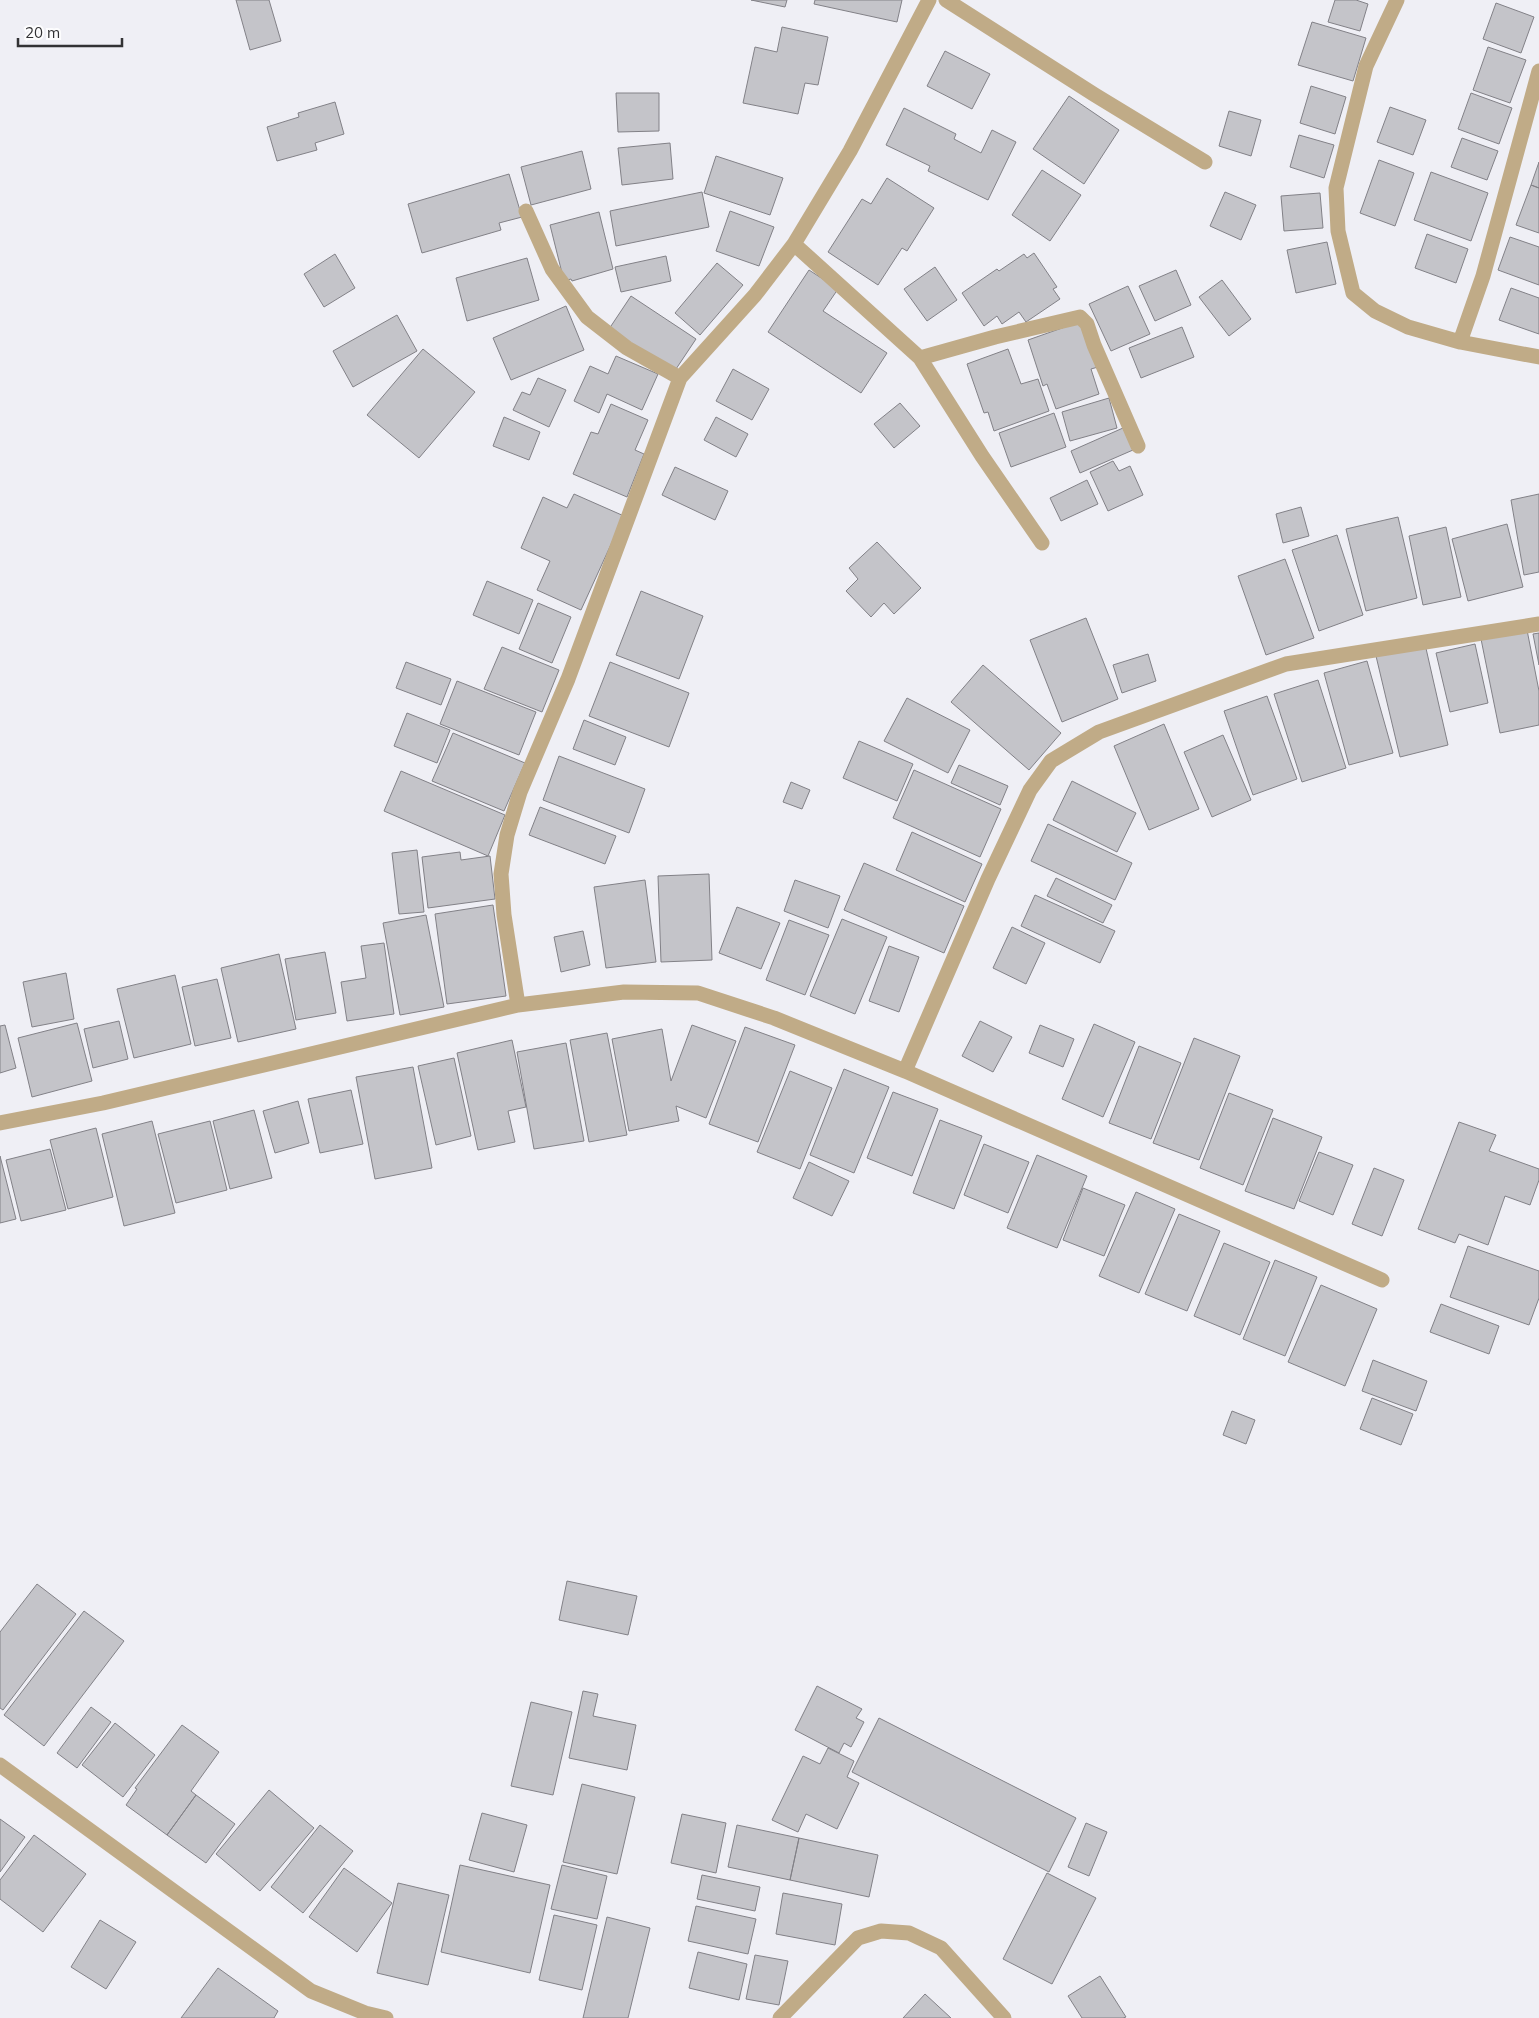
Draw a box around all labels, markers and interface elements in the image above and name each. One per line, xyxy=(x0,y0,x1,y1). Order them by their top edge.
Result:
scale bar xyxy=(18,15,121,47)
text: 20 m xyxy=(25,23,60,42)

